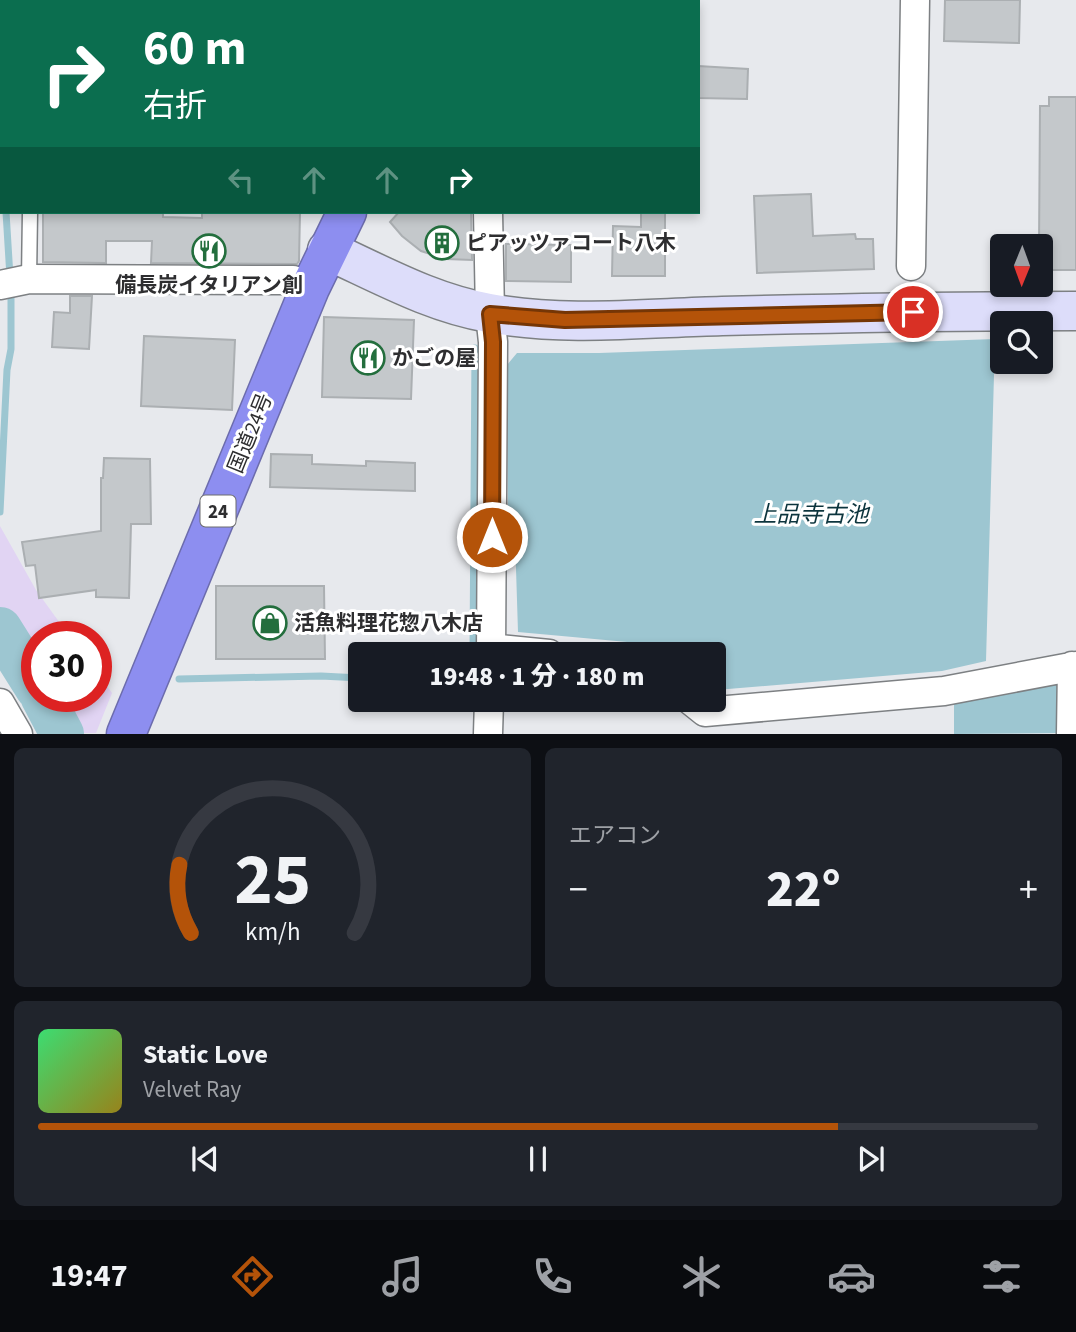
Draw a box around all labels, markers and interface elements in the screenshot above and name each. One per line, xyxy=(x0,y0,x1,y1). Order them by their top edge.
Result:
text: 60 m xyxy=(143,14,247,84)
icon: right xyxy=(28,28,119,119)
text: 右折 xyxy=(143,83,207,129)
icon: left xyxy=(222,161,260,199)
icon: ahead xyxy=(295,161,333,199)
icon: ahead xyxy=(368,161,406,199)
icon: right xyxy=(441,161,479,199)
building icon: ピアッツァコート八木 xyxy=(423,224,461,262)
place label: ピアッツァコート八木 xyxy=(466,228,676,258)
restaurant icon: 備長炭イタリアン創 xyxy=(190,232,228,270)
north arrow xyxy=(990,234,1054,298)
map controls xyxy=(990,234,1053,374)
place label: 備長炭イタリアン創 xyxy=(115,270,303,300)
pin xyxy=(883,282,943,342)
icon: arrive xyxy=(894,293,932,331)
button: search xyxy=(990,311,1053,374)
restaurant icon: かごの屋 xyxy=(349,339,387,377)
place label: かごの屋 xyxy=(392,343,476,373)
street label: 国道24号 xyxy=(220,388,280,478)
road number: 24 xyxy=(200,496,235,526)
water label: 上品寺古池 xyxy=(754,498,871,531)
position arrow xyxy=(455,500,529,574)
shop icon: 活魚料理花惣八木店 xyxy=(251,604,289,642)
place label: 活魚料理花惣八木店 xyxy=(294,608,483,638)
speed limit sign: 30 xyxy=(21,621,112,712)
text: 19:48 · 1 分 · 180 m xyxy=(430,658,644,695)
text: エアコン xyxy=(569,819,661,852)
text: 25 xyxy=(234,829,311,933)
text: 22° xyxy=(766,853,841,927)
text: − xyxy=(569,863,588,917)
text: + xyxy=(1019,863,1038,917)
text: km/h xyxy=(245,914,300,950)
text: Static Love xyxy=(143,1036,268,1073)
text: Velvet Ray xyxy=(143,1073,241,1106)
icon: previous xyxy=(186,1140,224,1178)
icon: pause xyxy=(519,1140,557,1178)
icon: next xyxy=(852,1140,890,1178)
icon: directions xyxy=(228,1252,277,1301)
icon: music xyxy=(378,1252,427,1301)
icon: phone xyxy=(528,1252,577,1301)
icon: climate xyxy=(677,1252,726,1301)
icon: car xyxy=(827,1252,876,1301)
icon: filters xyxy=(977,1252,1026,1301)
text: 19:47 xyxy=(50,1253,128,1299)

